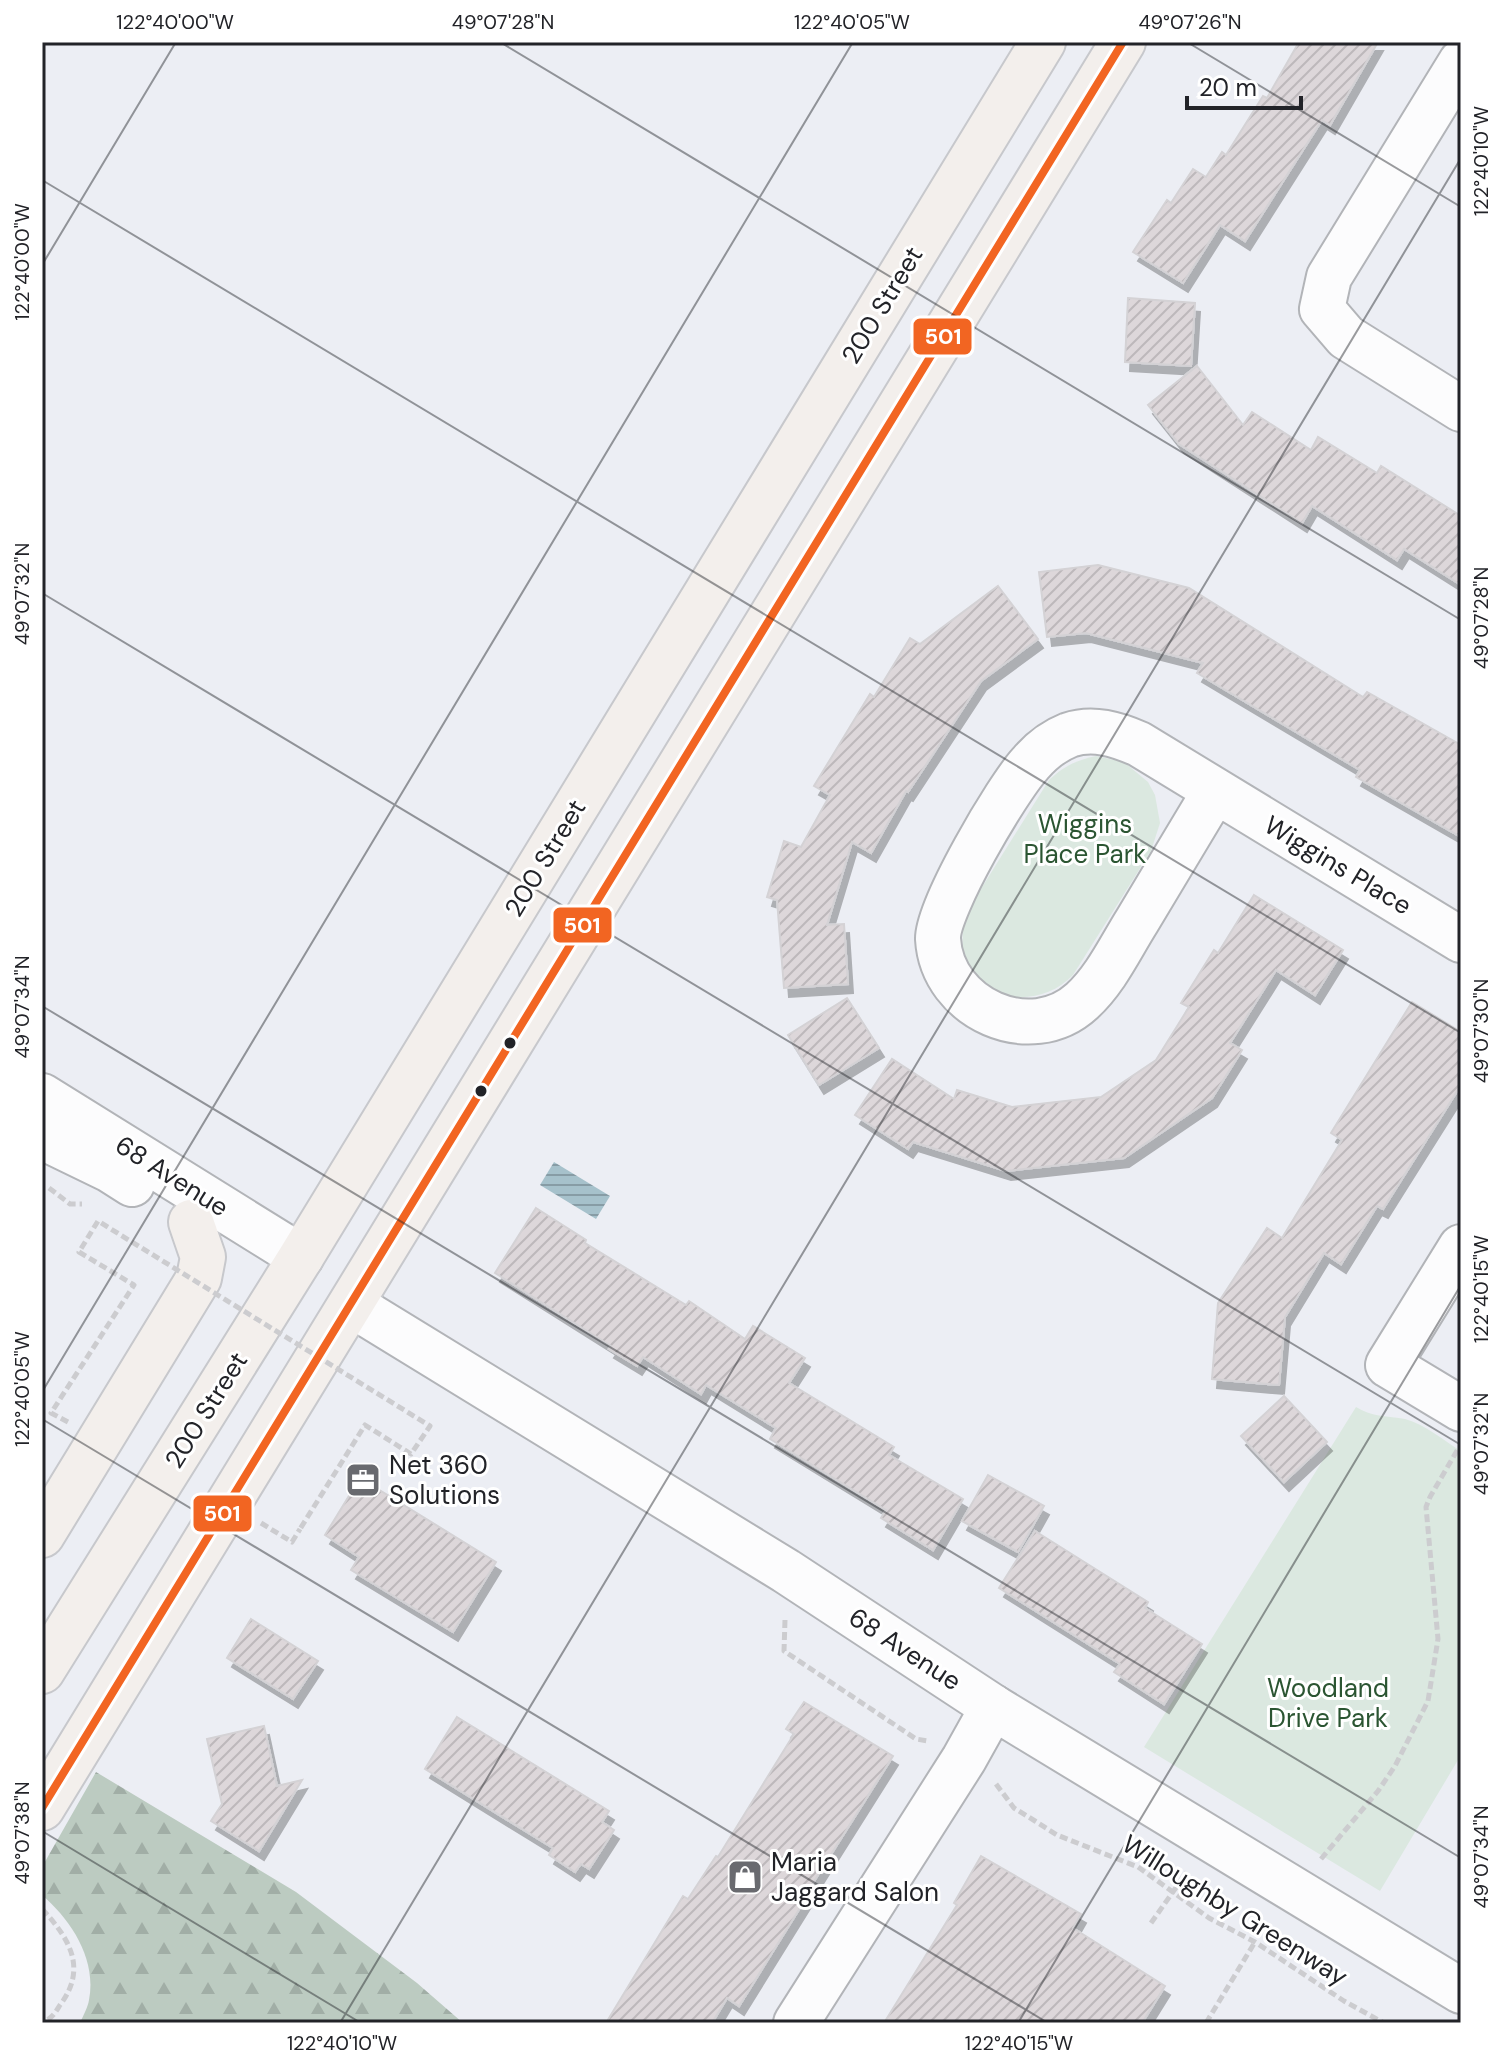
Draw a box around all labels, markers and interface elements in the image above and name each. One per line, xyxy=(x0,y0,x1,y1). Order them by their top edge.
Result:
text: 122°40'00"W xyxy=(116,9,234,35)
text: 49°07'28"N xyxy=(452,9,554,35)
text: 122°40'05"W xyxy=(794,9,910,35)
text: 49°07'26"N xyxy=(1138,9,1242,35)
scale bar xyxy=(1187,60,1301,110)
text: 20 m xyxy=(1199,72,1257,103)
text: 122°40'10"W xyxy=(1468,106,1494,216)
text: 122°40'00"W xyxy=(9,203,35,321)
street label: 200 Street xyxy=(834,240,930,370)
line badge: 501 xyxy=(912,317,973,356)
text: 501 xyxy=(924,322,962,351)
text: 49°07'32"N xyxy=(9,543,35,645)
text: 49°07'28"N xyxy=(1468,567,1494,669)
street label: 200 Street xyxy=(497,793,593,923)
park label: Wiggins Place Park xyxy=(1024,807,1146,871)
street label: Wiggins Place xyxy=(1258,808,1418,922)
line badge: 501 xyxy=(552,906,613,944)
text: 501 xyxy=(563,911,601,940)
text: 49°07'34"N xyxy=(9,955,35,1059)
text: 49°07'30"N xyxy=(1468,979,1494,1083)
unlabelled marker xyxy=(502,1035,518,1051)
unlabelled marker xyxy=(473,1083,489,1099)
street label: 68 Avenue xyxy=(109,1128,235,1224)
text: 122°40'15"W xyxy=(1468,1235,1494,1343)
text: 122°40'05"W xyxy=(9,1331,35,1447)
street label: 200 Street xyxy=(157,1345,255,1475)
text: 49°07'32"N xyxy=(1468,1393,1494,1495)
place label: Net 360 Solutions xyxy=(389,1448,500,1512)
office icon: Net 360 Solutions xyxy=(344,1461,382,1499)
line badge: 501 xyxy=(192,1494,253,1533)
text: 501 xyxy=(203,1499,241,1528)
street label: 68 Avenue xyxy=(842,1600,968,1698)
park label: Woodland Drive Park xyxy=(1267,1671,1389,1735)
text: 49°07'38"N xyxy=(9,1781,35,1885)
text: 49°07'34"N xyxy=(1468,1805,1494,1909)
street label: Willoughby Greenway xyxy=(1116,1827,1354,1993)
place label: Maria Jaggard Salon xyxy=(771,1845,939,1909)
shop icon: Maria Jaggard Salon xyxy=(726,1858,764,1896)
text: 122°40'10"W xyxy=(287,2030,397,2056)
text: 122°40'15"W xyxy=(965,2030,1073,2056)

